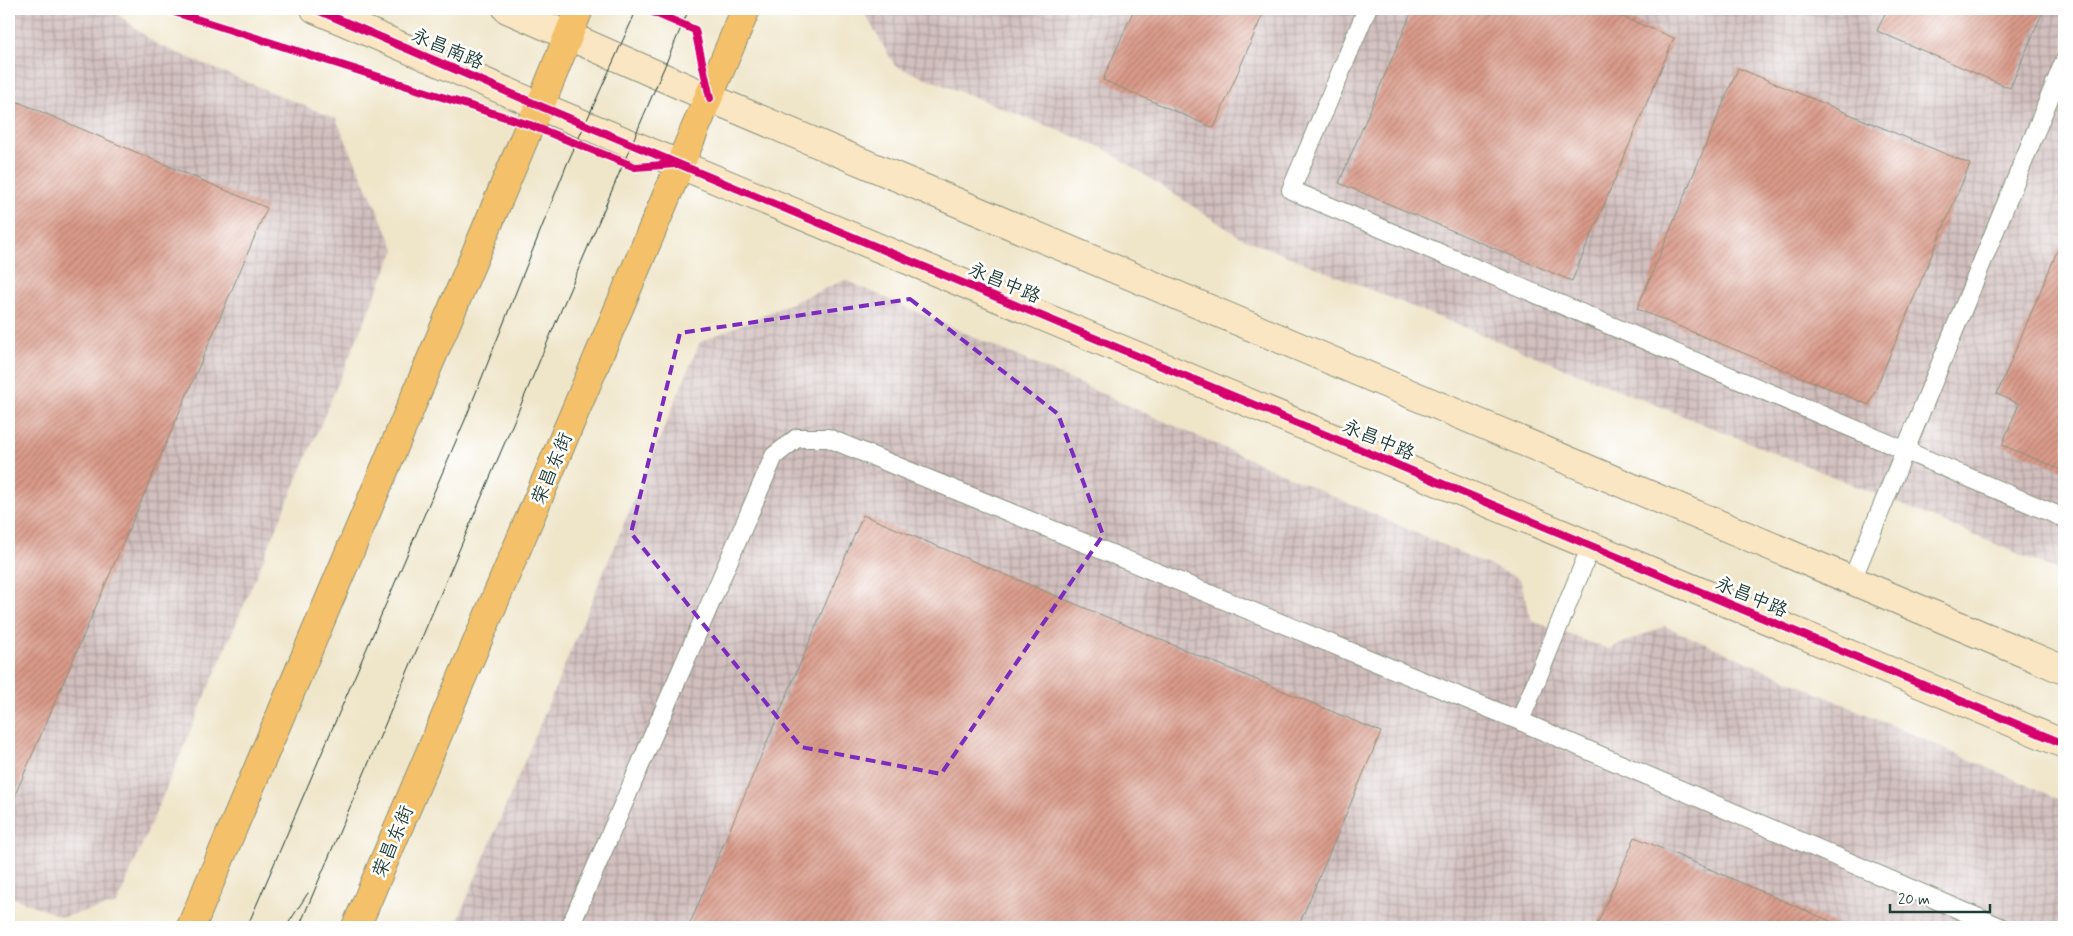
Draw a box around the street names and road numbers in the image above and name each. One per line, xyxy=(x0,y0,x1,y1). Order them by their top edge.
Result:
street label: 永昌南路 xyxy=(408,23,487,76)
street label: 永昌中路 xyxy=(965,257,1044,310)
street label: 永昌中路 xyxy=(1339,414,1418,467)
street label: 荣昌东街 xyxy=(526,429,579,508)
street label: 永昌中路 xyxy=(1712,571,1791,624)
street label: 荣昌东街 xyxy=(367,802,420,881)

